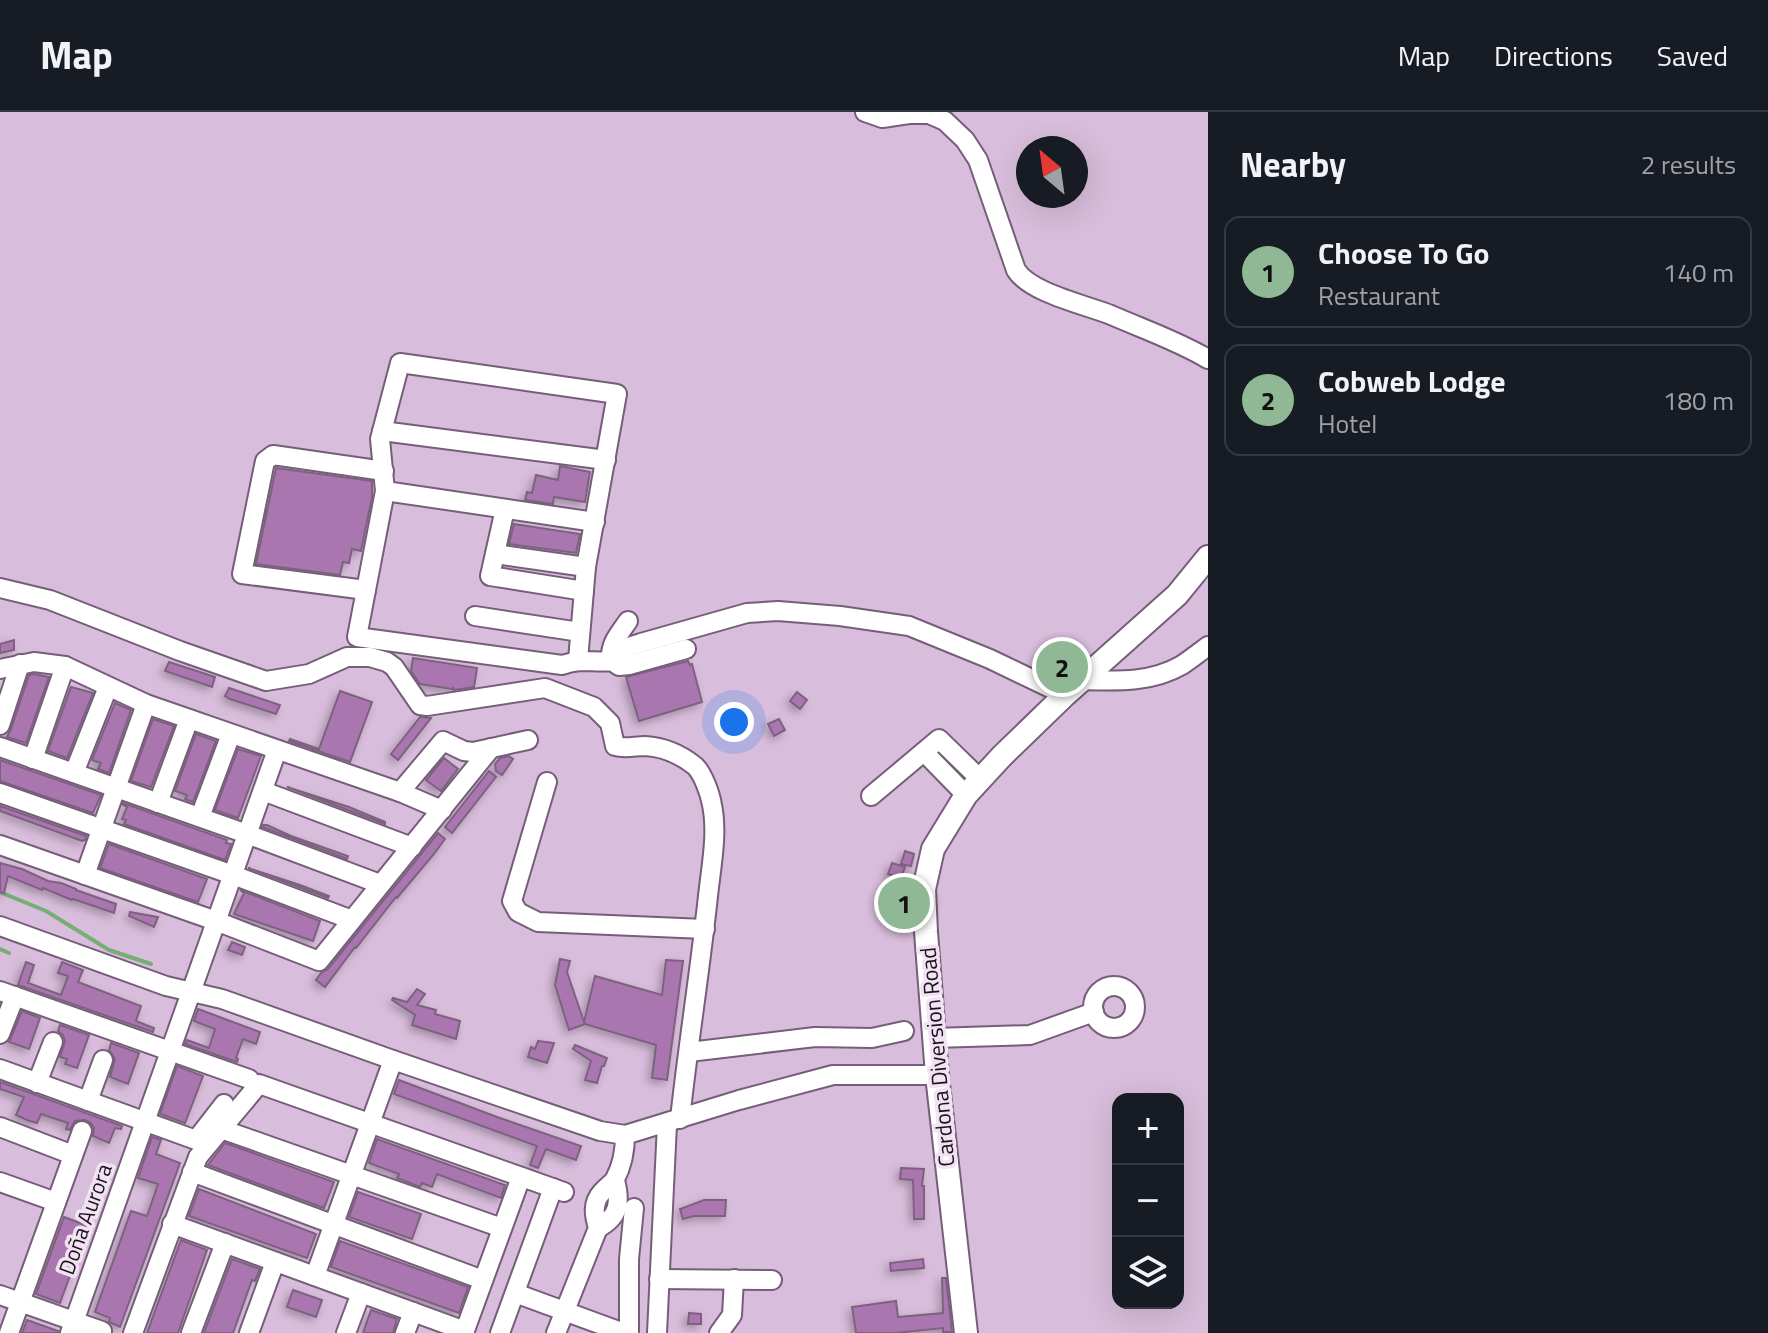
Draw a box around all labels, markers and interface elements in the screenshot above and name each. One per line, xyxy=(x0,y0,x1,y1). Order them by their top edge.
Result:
text: Map xyxy=(40,26,113,84)
text: Map xyxy=(1398,34,1450,77)
text: Directions xyxy=(1494,34,1613,77)
text: Saved xyxy=(1657,34,1728,77)
north arrow xyxy=(1016,136,1088,208)
text: Nearby xyxy=(1240,138,1346,190)
text: 2 results xyxy=(1641,145,1736,184)
text: Choose To Go xyxy=(1318,230,1489,276)
text: 1 xyxy=(1261,253,1275,292)
text: 140 m xyxy=(1663,253,1734,292)
text: Restaurant xyxy=(1318,276,1440,315)
text: Cobweb Lodge xyxy=(1318,358,1506,404)
text: 2 xyxy=(1261,381,1275,420)
text: 180 m xyxy=(1663,381,1734,420)
text: Hotel xyxy=(1318,404,1377,443)
pin: 2 xyxy=(1036,637,1088,697)
your location xyxy=(714,702,754,742)
pin: 1 xyxy=(878,873,930,933)
street label: Cardona Diversion Road xyxy=(910,946,964,1168)
map controls xyxy=(1112,1093,1184,1309)
button: + xyxy=(1112,1093,1184,1165)
street label: Doña Aurora xyxy=(49,1159,121,1279)
button: − xyxy=(1112,1165,1184,1237)
button: layers xyxy=(1112,1237,1184,1309)

